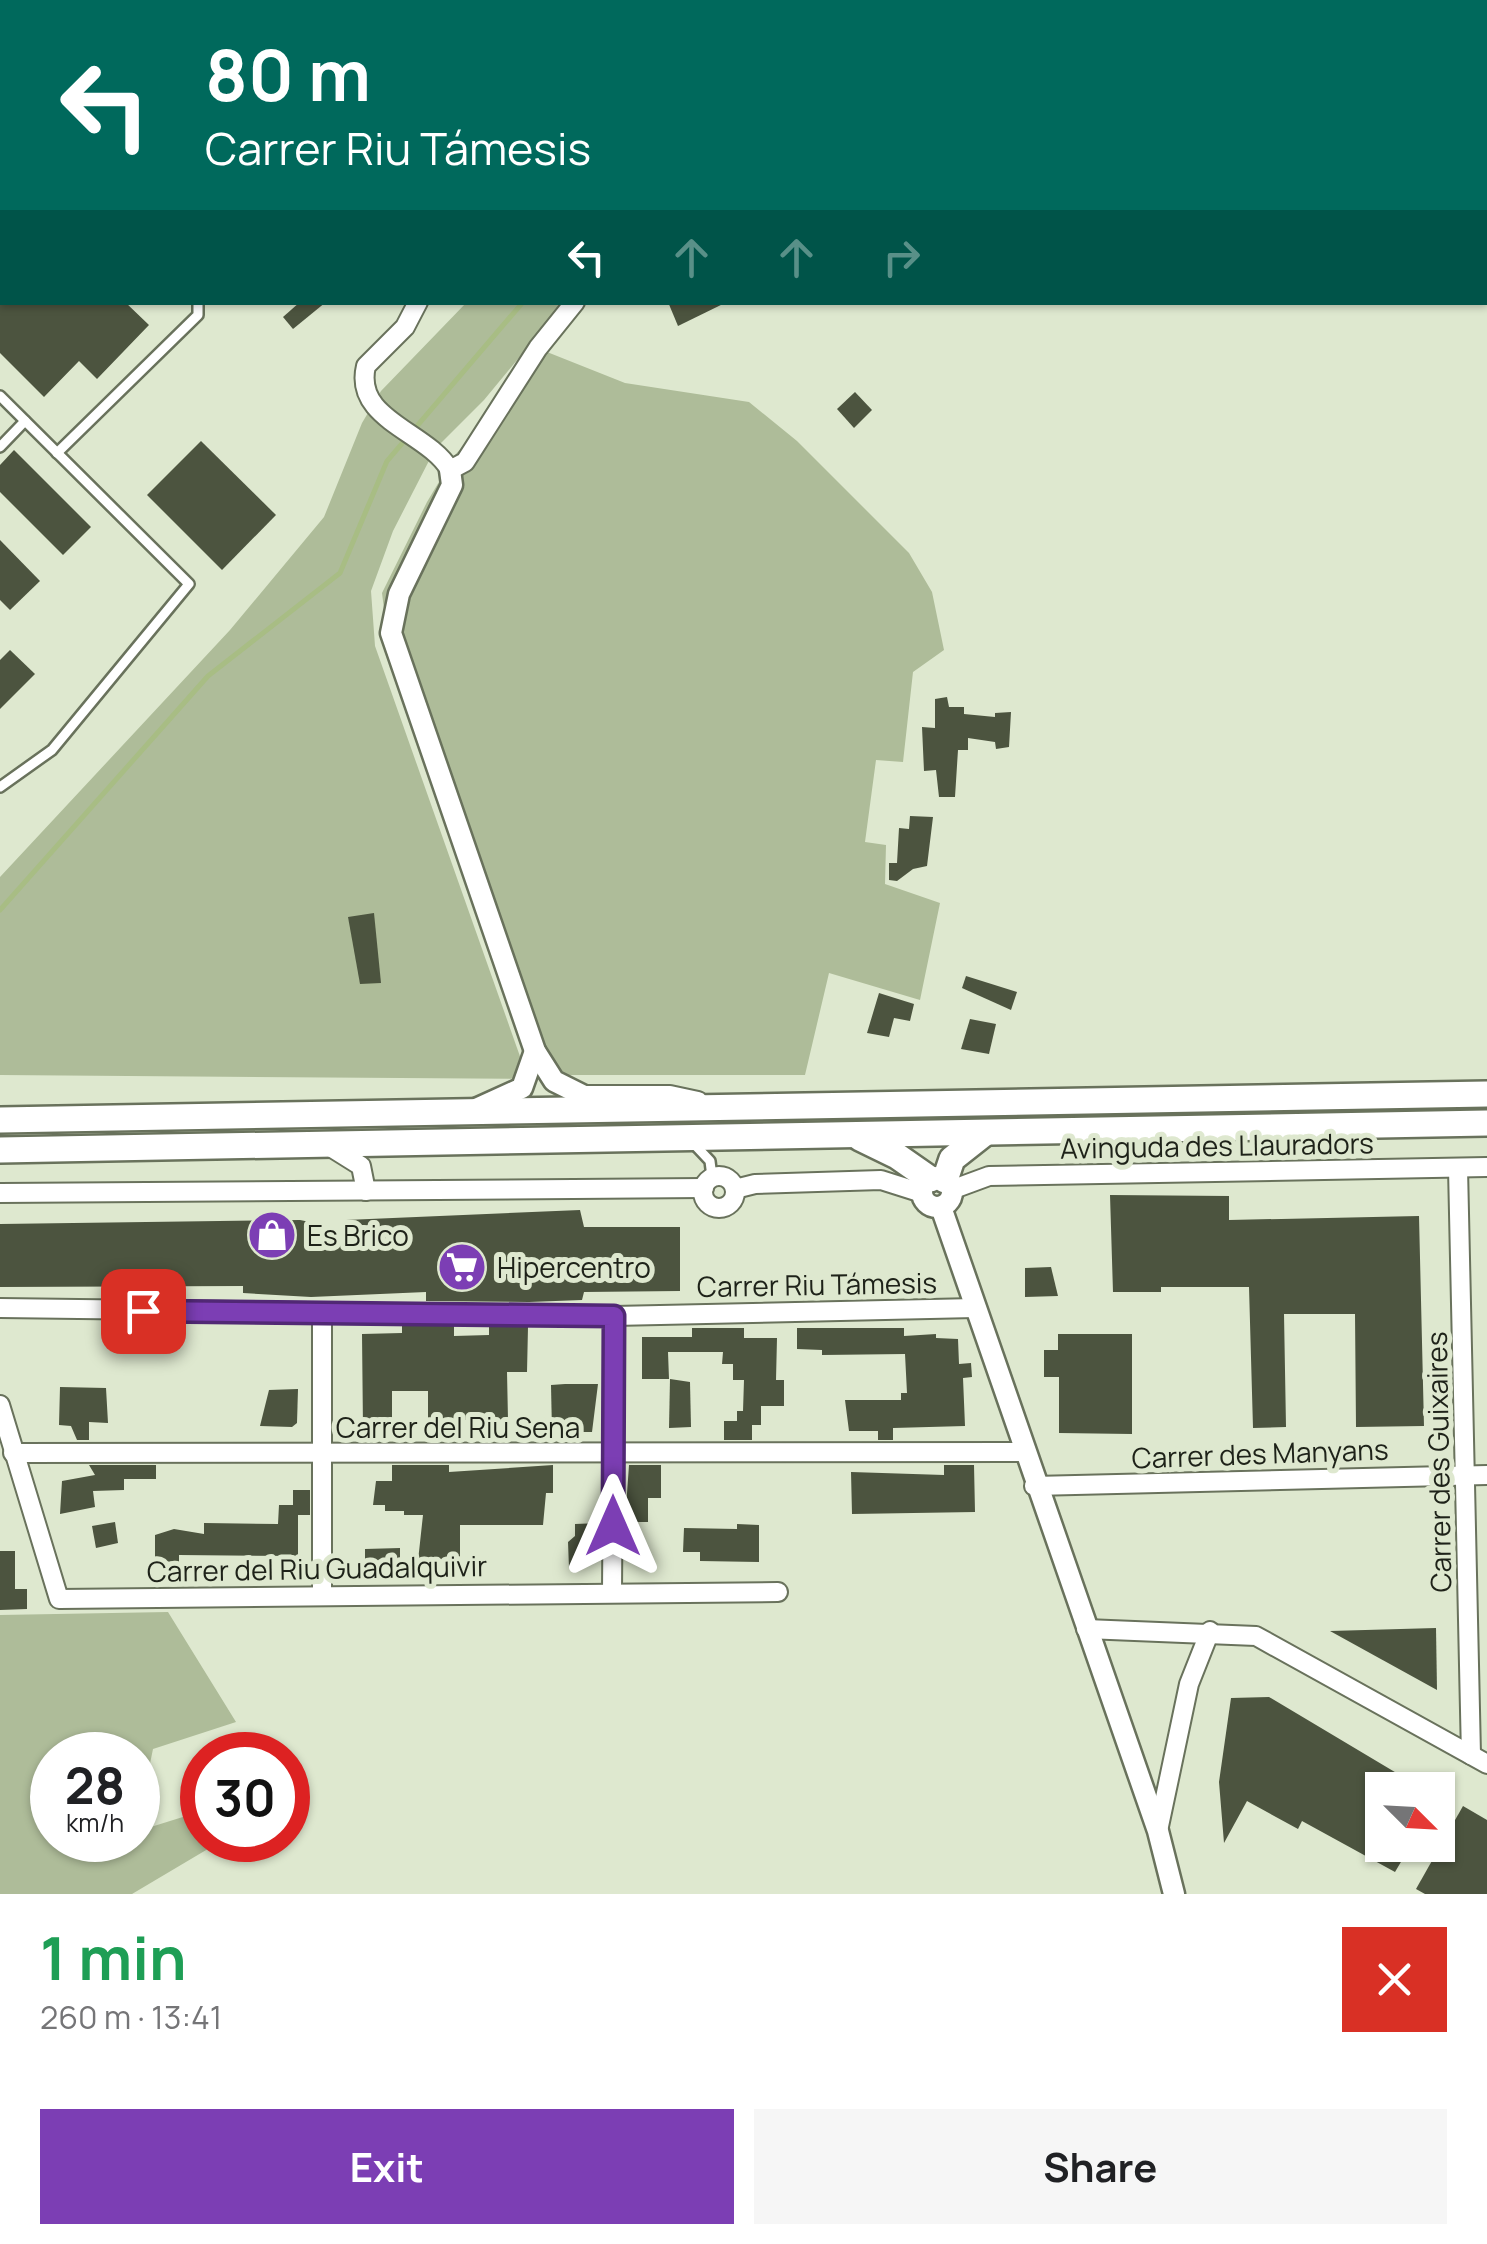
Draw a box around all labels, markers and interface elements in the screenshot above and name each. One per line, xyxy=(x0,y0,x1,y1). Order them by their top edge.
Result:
text: 80 m xyxy=(205,26,371,122)
icon: left xyxy=(40,40,170,170)
text: Carrer Riu Támesis xyxy=(205,117,591,179)
icon: left xyxy=(559,230,614,285)
icon: ahead xyxy=(664,230,719,285)
icon: ahead xyxy=(769,230,824,285)
icon: right xyxy=(874,230,929,285)
street label: Avinguda des Llauradors xyxy=(1060,1123,1374,1167)
shop icon: Es Brico xyxy=(246,1209,298,1261)
place label: Es Brico xyxy=(307,1216,409,1254)
supermarket icon: Hipercentro xyxy=(436,1241,488,1293)
place label: Hipercentro xyxy=(497,1248,651,1286)
street label: Carrer Riu Támesis xyxy=(697,1263,937,1305)
pin xyxy=(101,1269,186,1354)
icon: arrive xyxy=(116,1284,171,1339)
street label: Carrer des Guixaires xyxy=(1417,1331,1459,1593)
street label: Carrer del Riu Sena xyxy=(336,1408,580,1446)
street label: Carrer des Manyans xyxy=(1131,1430,1389,1476)
position arrow xyxy=(561,1474,665,1578)
street label: Carrer del Riu Guadalquivir xyxy=(147,1546,487,1590)
speed limit sign: 30 xyxy=(180,1732,310,1862)
text: 28 xyxy=(65,1751,125,1819)
north arrow xyxy=(1365,1772,1455,1862)
map controls xyxy=(1365,1772,1455,1862)
text: km/h xyxy=(66,1805,124,1840)
text: 1 min xyxy=(40,1916,187,1998)
button: close xyxy=(1342,1927,1447,2032)
text: 260 m · 13:41 xyxy=(40,1995,222,2039)
button: Exit xyxy=(40,2109,734,2224)
button: Share xyxy=(754,2109,1447,2224)

